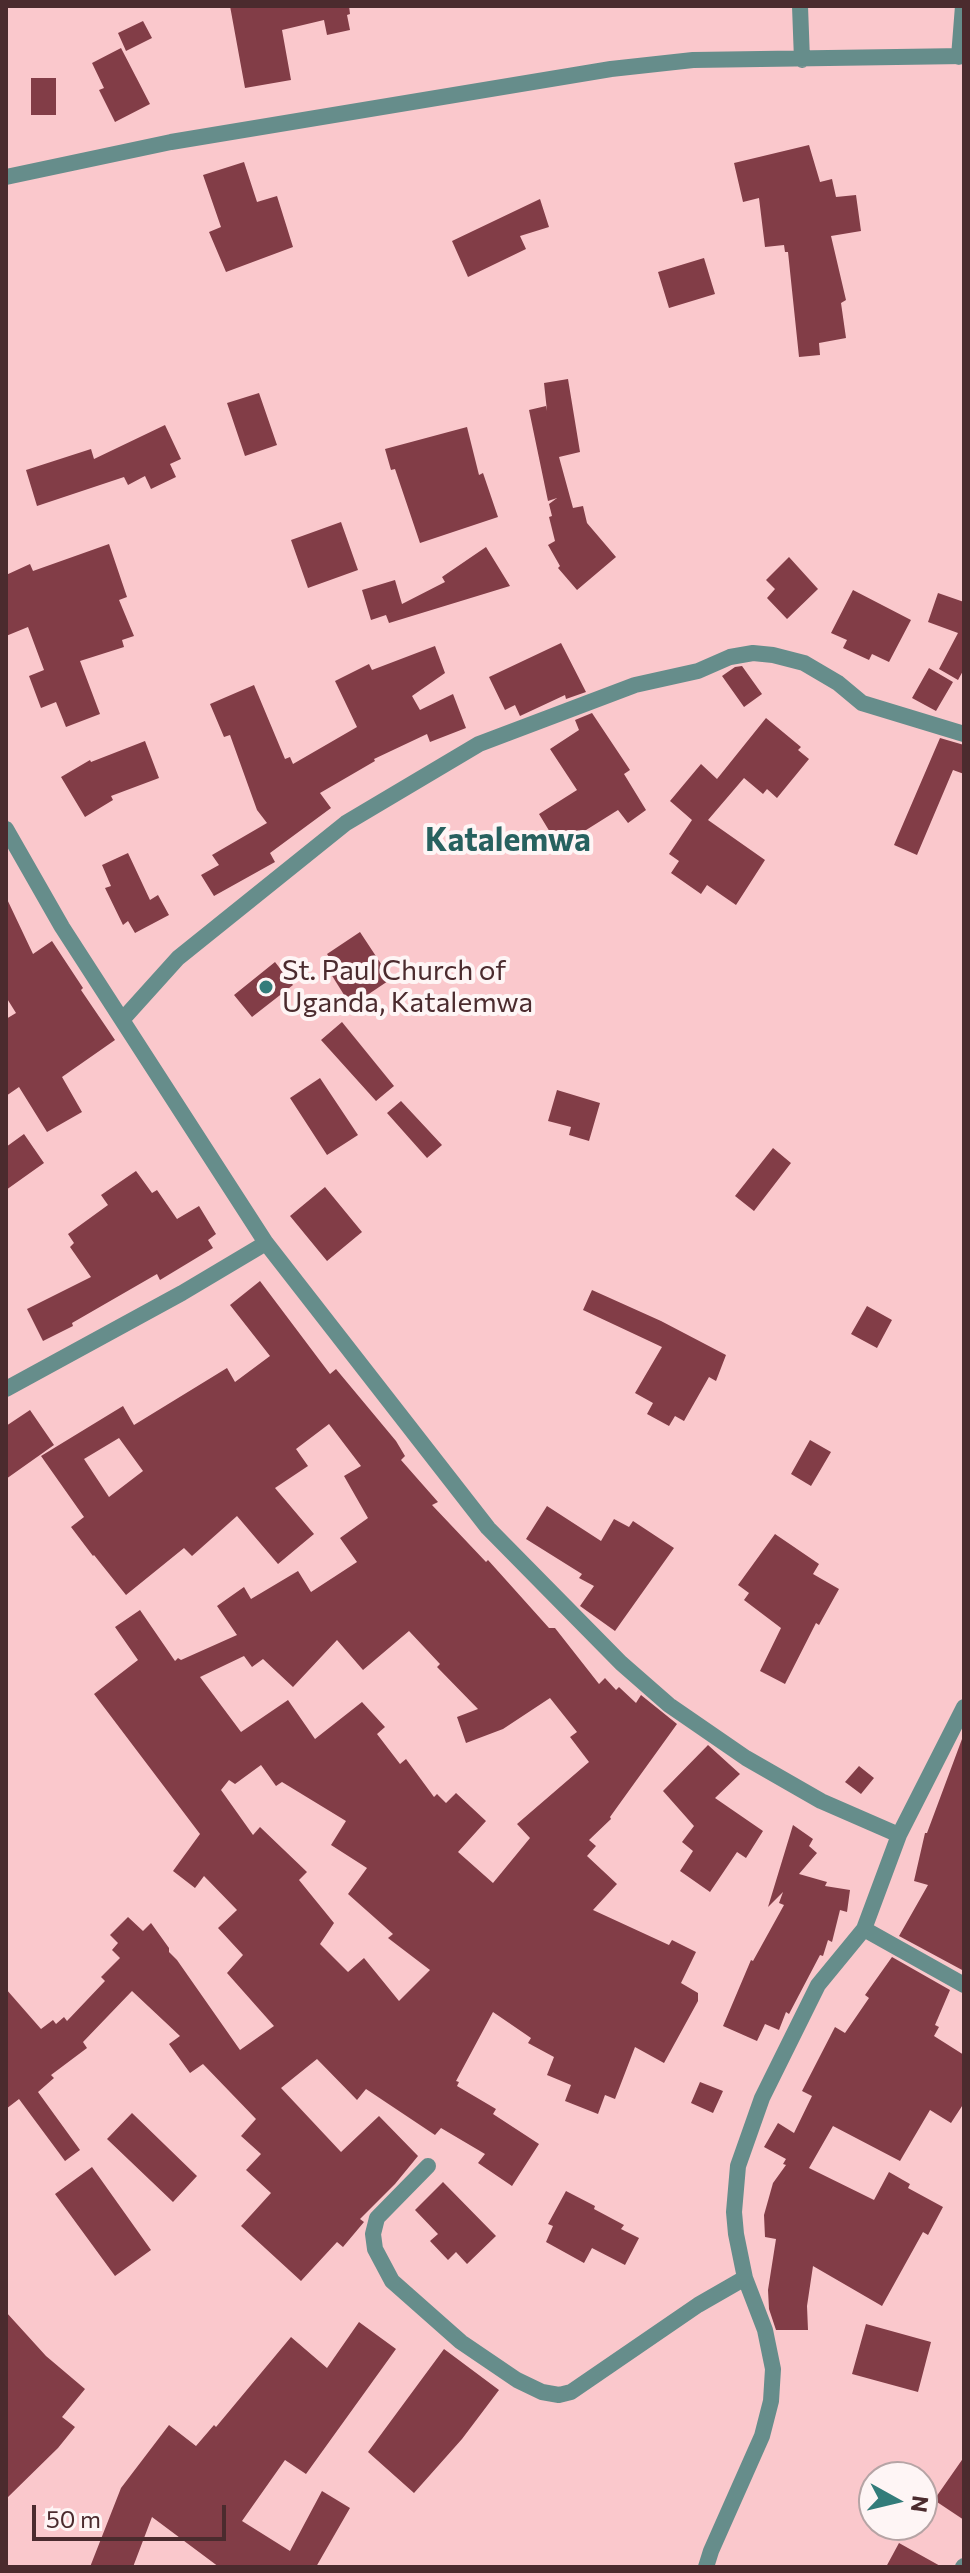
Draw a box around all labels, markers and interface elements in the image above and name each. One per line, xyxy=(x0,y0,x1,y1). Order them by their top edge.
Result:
district label: Katalemwa xyxy=(425,821,591,859)
place label: St. Paul Church of Uganda, Katalemwa xyxy=(282,954,533,1020)
marker: St. Paul Church of Uganda, Katalemwa xyxy=(257,978,275,996)
north arrow xyxy=(858,2461,938,2541)
scale bar xyxy=(36,2489,230,2539)
text: N xyxy=(906,2494,935,2514)
text: 50 m xyxy=(46,2504,101,2533)

